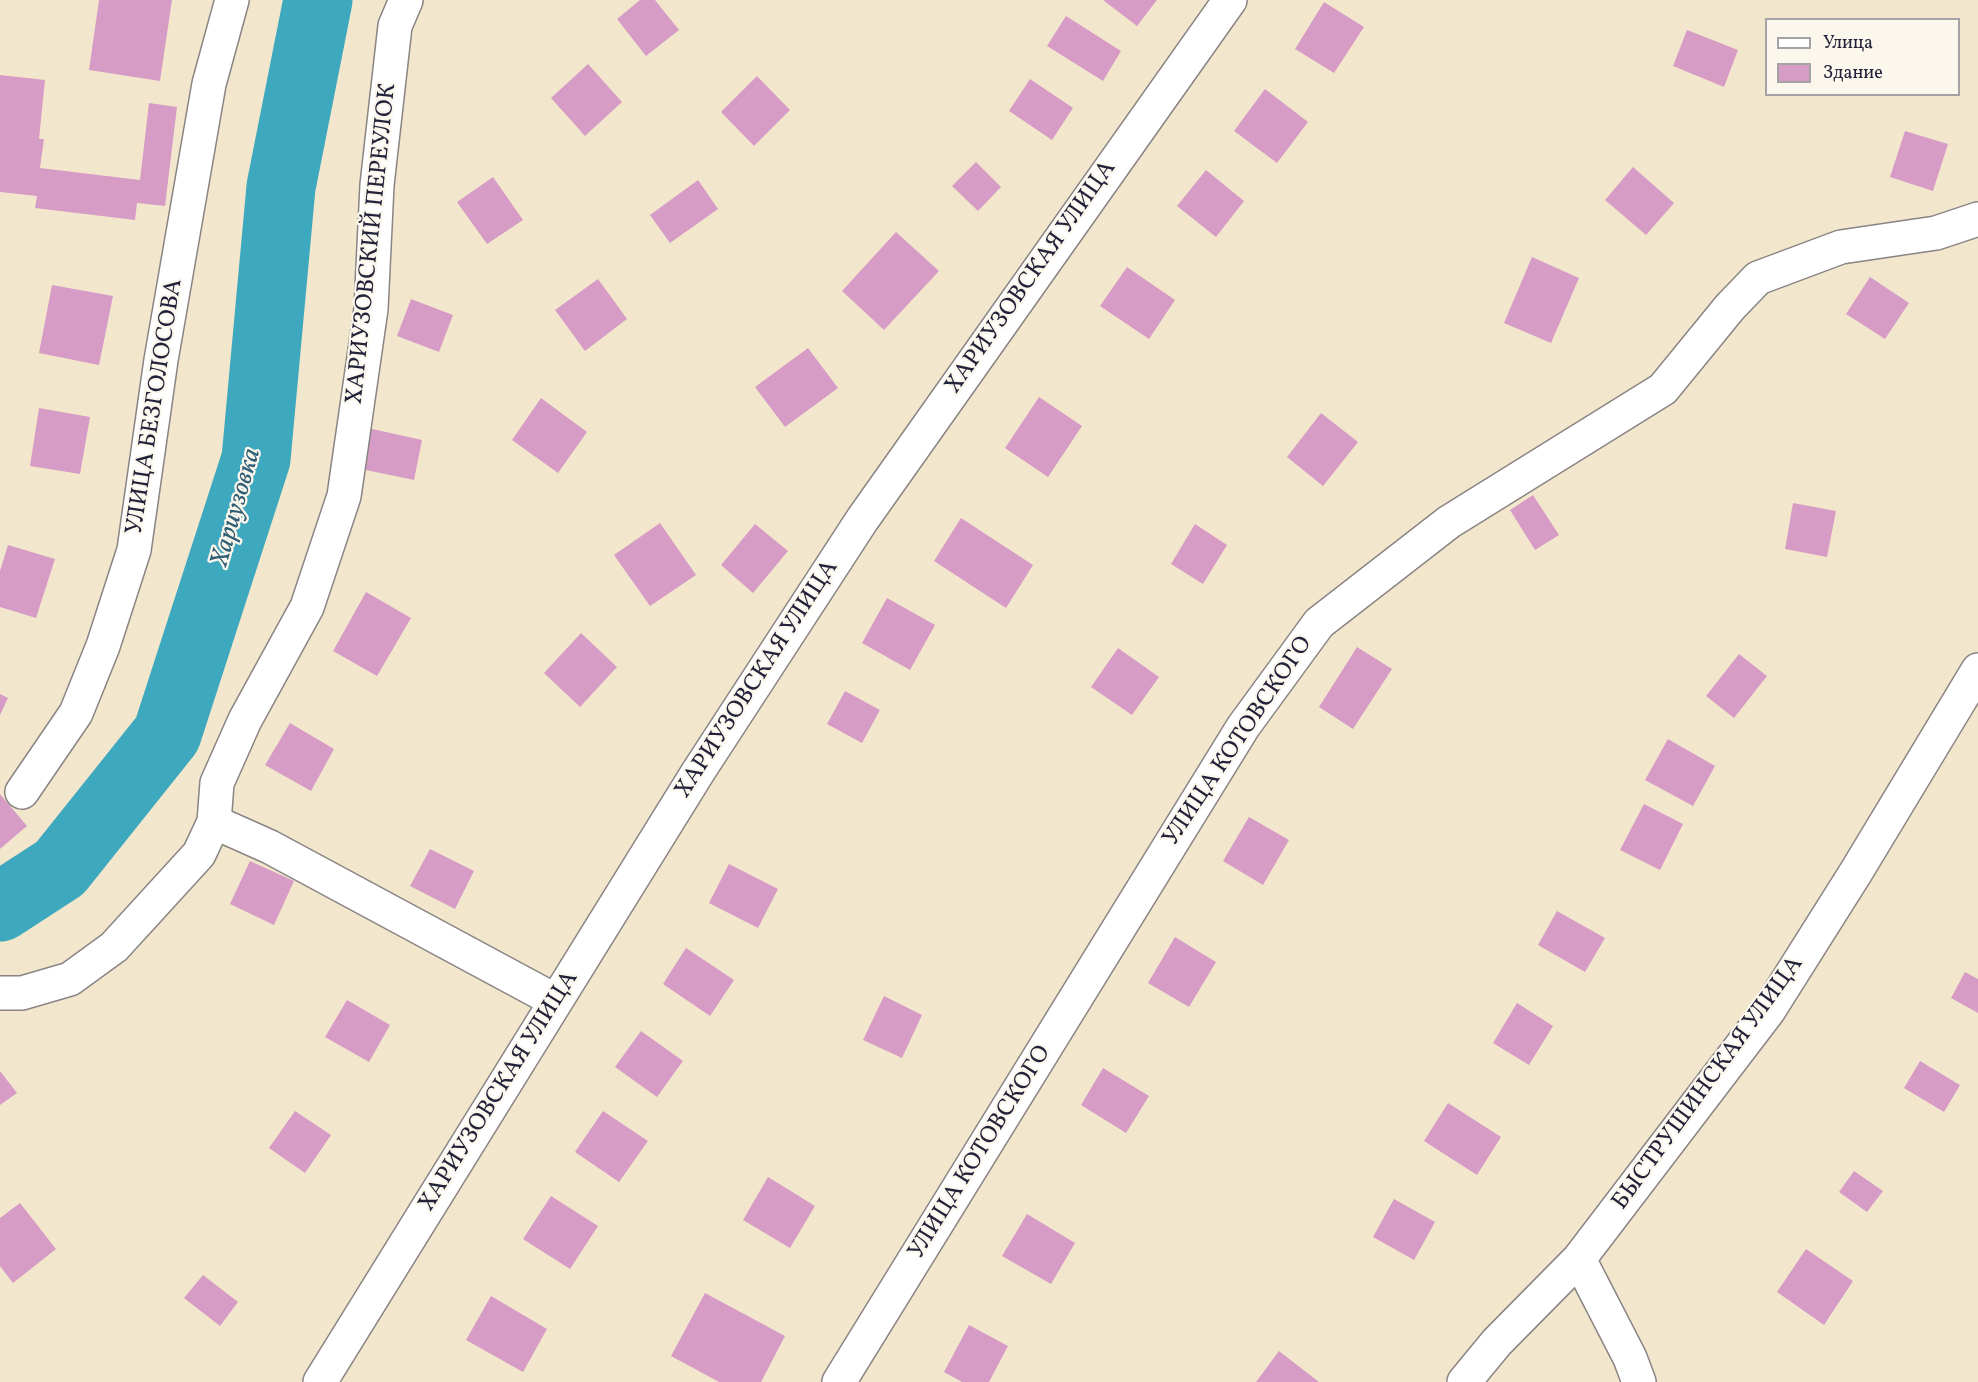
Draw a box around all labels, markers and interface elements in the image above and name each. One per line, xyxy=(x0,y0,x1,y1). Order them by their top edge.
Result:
legend xyxy=(1765,18,1960,96)
text: Улица xyxy=(1823,31,1873,56)
text: Здание xyxy=(1823,61,1883,86)
street label: ХАРИУЗОВСКИЙ ПЕРЕУЛОК xyxy=(342,82,404,406)
street label: ХАРИУЗОВСКАЯ УЛИЦА xyxy=(940,156,1124,400)
street label: УЛИЦА БЕЗГОЛОСОВА xyxy=(122,277,190,537)
water label: Хариузовка xyxy=(206,445,270,571)
street label: ХАРИУЗОВСКАЯ УЛИЦА xyxy=(670,556,846,804)
street label: УЛИЦА КОТОВСКОГО xyxy=(1158,632,1320,852)
street label: БЫСТРУШИНСКАЯ УЛИЦА xyxy=(1607,952,1811,1216)
street label: ХАРИУЗОВСКАЯ УЛИЦА xyxy=(414,966,586,1218)
street label: УЛИЦА КОТОВСКОГО xyxy=(903,1041,1059,1265)

